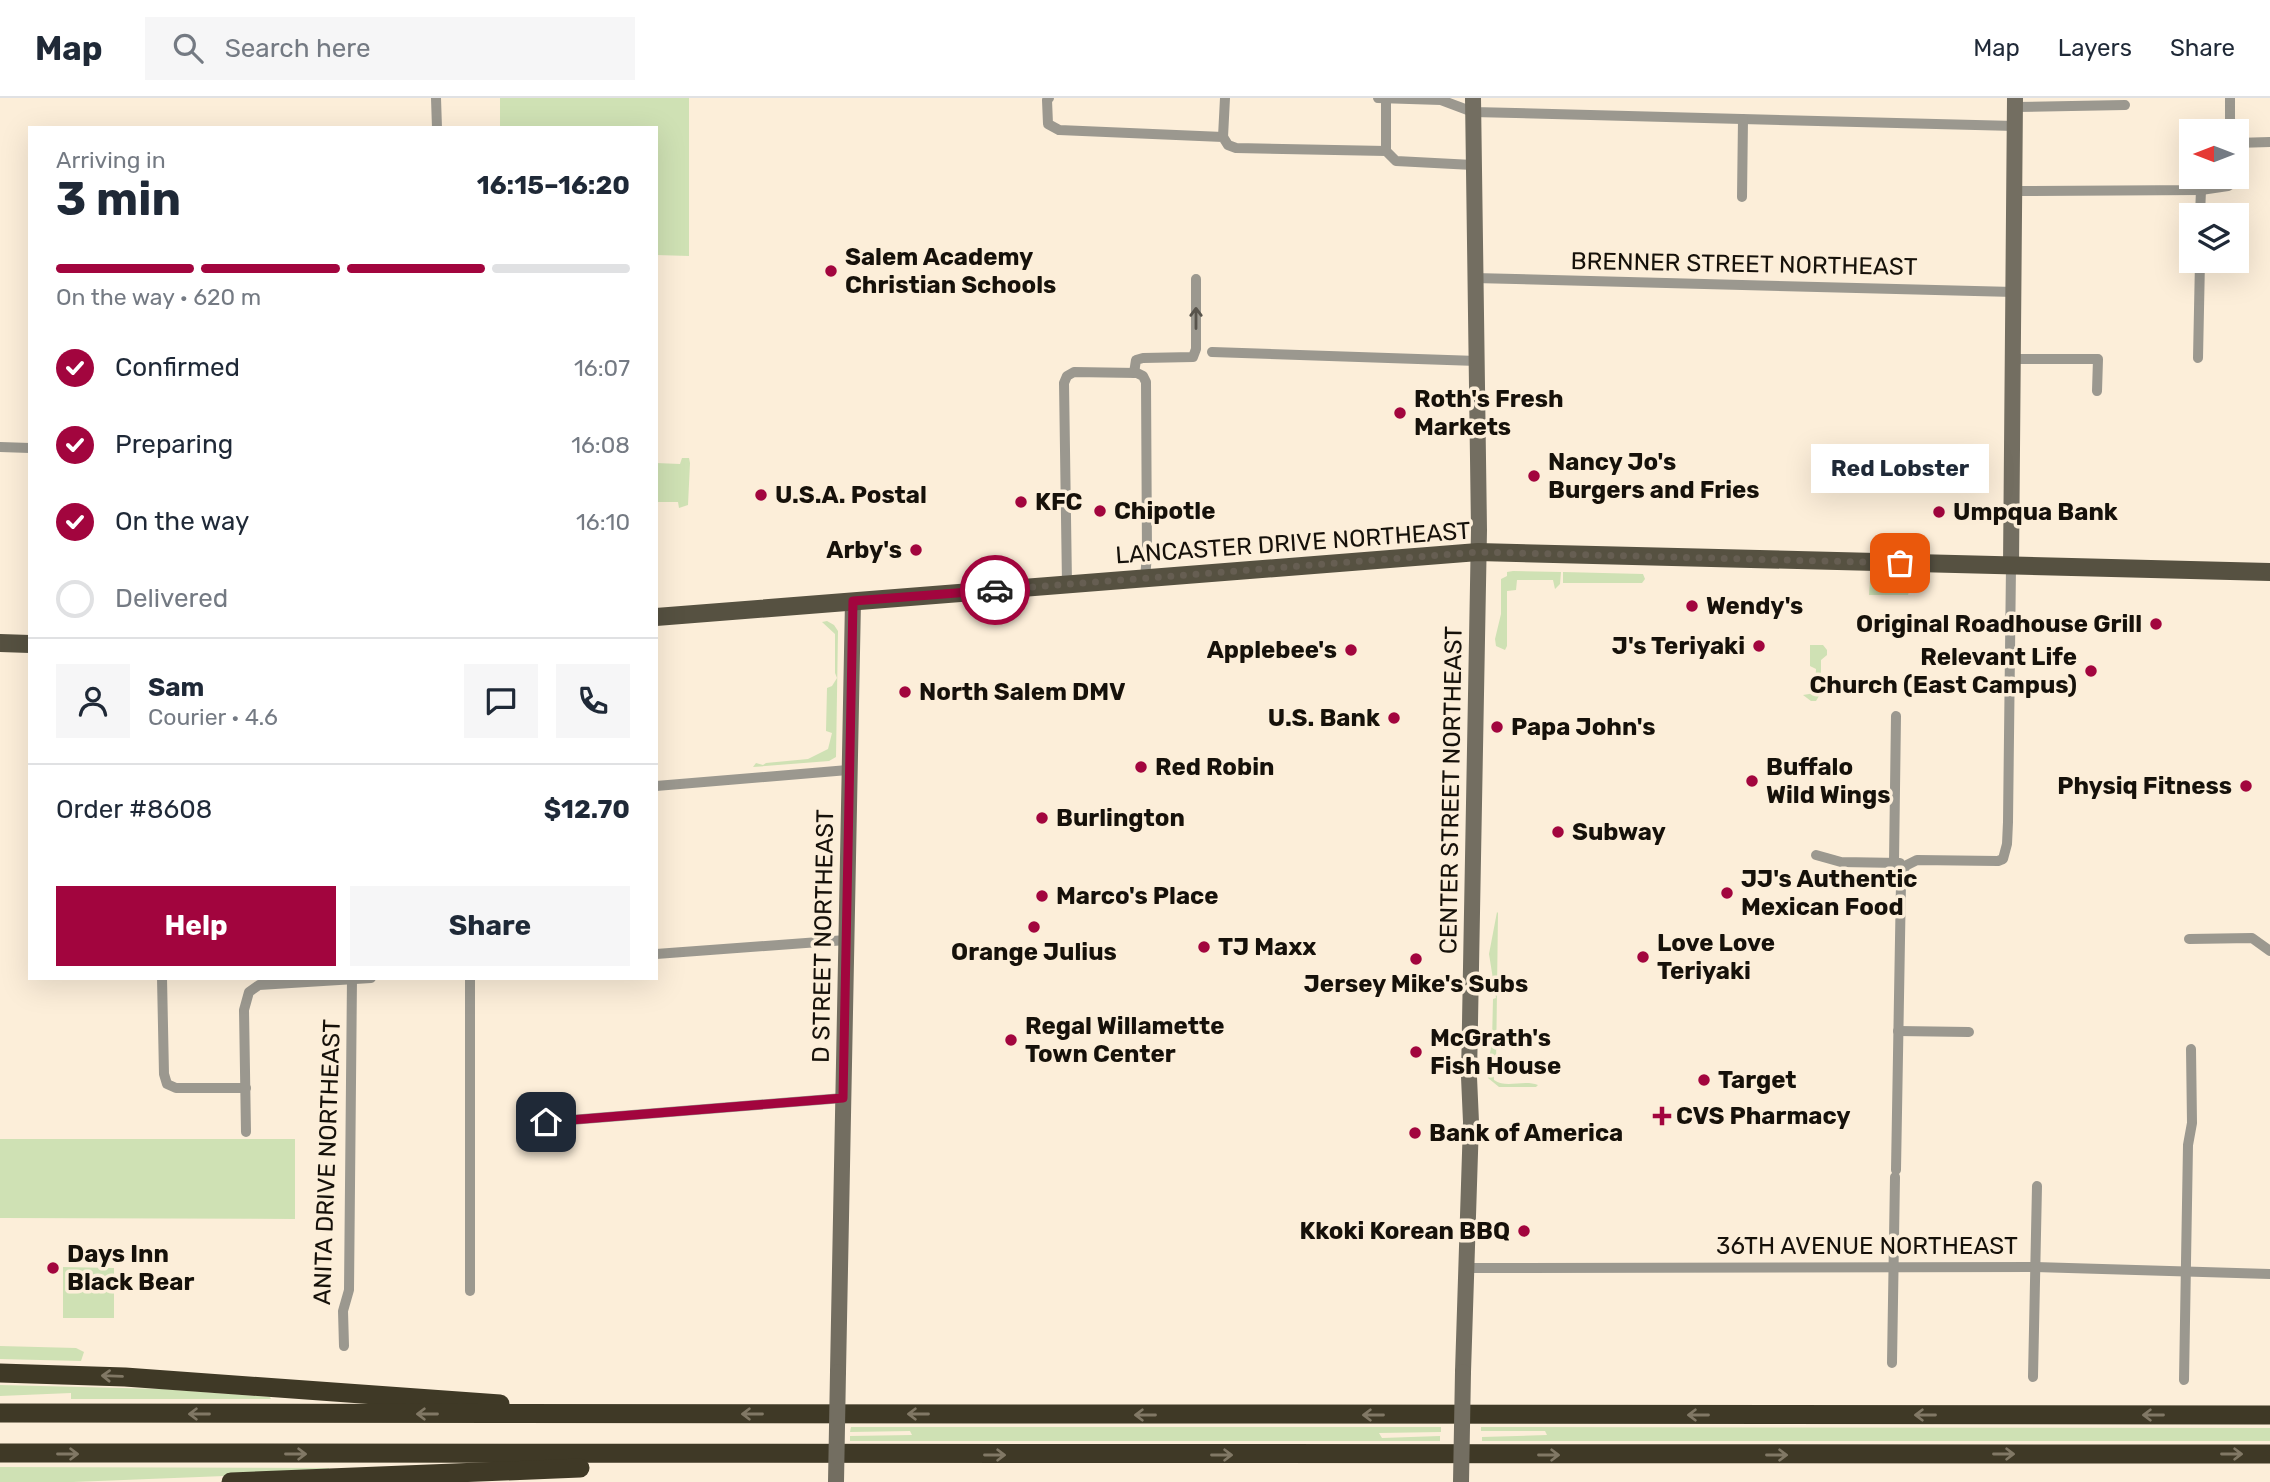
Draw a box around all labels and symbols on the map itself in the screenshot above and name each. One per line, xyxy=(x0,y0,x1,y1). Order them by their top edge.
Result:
north arrow xyxy=(2179,119,2249,189)
place label: Salem Academy Christian Schools xyxy=(845,243,1056,299)
street label: BRENNER STREET NORTHEAST xyxy=(1570,247,1918,281)
marker: Salem Academy Christian Schools xyxy=(823,263,839,279)
one-way arrow xyxy=(1189,307,1203,330)
place label: Roth's Fresh Markets xyxy=(1414,385,1564,441)
marker: Roth's Fresh Markets xyxy=(1392,405,1408,421)
callout: Red Lobster xyxy=(1811,444,1989,493)
place label: Nancy Jo's Burgers and Fries xyxy=(1548,448,1760,504)
marker: Nancy Jo's Burgers and Fries xyxy=(1526,468,1542,484)
place label: U.S.A. Postal xyxy=(775,481,927,509)
marker: U.S.A. Postal xyxy=(753,487,769,503)
place label: KFC xyxy=(1035,488,1083,516)
marker: KFC xyxy=(1013,494,1029,510)
place label: Chipotle xyxy=(1114,497,1215,525)
place label: Umpqua Bank xyxy=(1953,498,2118,526)
marker: Chipotle xyxy=(1092,503,1108,519)
marker: Umpqua Bank xyxy=(1931,504,1947,520)
street label: LANCASTER DRIVE NORTHEAST xyxy=(1114,517,1472,569)
pin xyxy=(1870,533,1930,593)
place label: Arby's xyxy=(826,536,902,564)
marker: Arby's xyxy=(908,542,924,558)
courier xyxy=(960,555,1030,625)
place label: Wendy's xyxy=(1706,592,1803,620)
marker: Wendy's xyxy=(1684,598,1700,614)
place label: Original Roadhouse Grill xyxy=(1856,610,2142,638)
marker: Original Roadhouse Grill xyxy=(2148,616,2164,632)
street label: CENTER STREET NORTHEAST xyxy=(1434,626,1468,954)
place label: J's Teriyaki xyxy=(1612,632,1745,660)
place label: Applebee's xyxy=(1207,636,1337,664)
marker: J's Teriyaki xyxy=(1751,638,1767,654)
marker: Applebee's xyxy=(1343,642,1359,658)
place label: Relevant Life Church (East Campus) xyxy=(1809,643,2077,699)
marker: Relevant Life Church (East Campus) xyxy=(2083,663,2099,679)
place label: North Salem DMV xyxy=(919,678,1126,706)
marker: North Salem DMV xyxy=(897,684,913,700)
place label: U.S. Bank xyxy=(1268,704,1380,732)
marker: U.S. Bank xyxy=(1386,710,1402,726)
place label: Papa John's xyxy=(1511,713,1655,741)
marker: Papa John's xyxy=(1489,719,1505,735)
place label: Red Robin xyxy=(1155,753,1274,781)
place label: Buffalo Wild Wings xyxy=(1766,753,1890,809)
marker: Red Robin xyxy=(1133,759,1149,775)
place label: Physiq Fitness xyxy=(2057,772,2232,800)
marker: Buffalo Wild Wings xyxy=(1744,773,1760,789)
marker: Physiq Fitness xyxy=(2238,778,2254,794)
place label: Burlington xyxy=(1056,804,1185,832)
street label: D STREET NORTHEAST xyxy=(807,809,839,1063)
marker: Burlington xyxy=(1034,810,1050,826)
place label: Subway xyxy=(1572,818,1666,846)
marker: Subway xyxy=(1550,824,1566,840)
place label: JJ's Authentic Mexican Food xyxy=(1741,865,1917,921)
place label: Marco's Place xyxy=(1056,882,1219,910)
marker: JJ's Authentic Mexican Food xyxy=(1719,885,1735,901)
marker: Marco's Place xyxy=(1034,888,1050,904)
marker: Orange Julius xyxy=(1026,919,1042,935)
place label: Love Love Teriyaki xyxy=(1657,929,1775,985)
place label: TJ Maxx xyxy=(1218,933,1316,961)
place label: Orange Julius xyxy=(951,938,1117,966)
marker: TJ Maxx xyxy=(1196,939,1212,955)
marker: Love Love Teriyaki xyxy=(1635,949,1651,965)
marker: Jersey Mike's Subs xyxy=(1408,951,1424,967)
place label: Jersey Mike's Subs xyxy=(1304,970,1528,998)
place label: Regal Willamette Town Center xyxy=(1025,1012,1224,1068)
street label: ANITA DRIVE NORTHEAST xyxy=(308,1018,346,1306)
place label: McGrath's Fish House xyxy=(1430,1024,1561,1080)
marker: Regal Willamette Town Center xyxy=(1003,1032,1019,1048)
marker: McGrath's Fish House xyxy=(1408,1044,1424,1060)
place label: Target xyxy=(1718,1066,1797,1094)
marker: Target xyxy=(1696,1072,1712,1088)
pin xyxy=(516,1092,576,1152)
place label: CVS Pharmacy xyxy=(1676,1102,1851,1130)
marker: CVS Pharmacy xyxy=(1654,1108,1670,1124)
place label: Bank of America xyxy=(1429,1119,1623,1147)
marker: Bank of America xyxy=(1407,1125,1423,1141)
place label: Kkoki Korean BBQ xyxy=(1299,1217,1510,1245)
marker: Kkoki Korean BBQ xyxy=(1516,1223,1532,1239)
street label: 36TH AVENUE NORTHEAST xyxy=(1716,1232,2018,1260)
place label: Days Inn Black Bear xyxy=(67,1240,194,1296)
marker: Days Inn Black Bear xyxy=(45,1260,61,1276)
one-way arrow xyxy=(101,1370,124,1383)
one-way arrow xyxy=(188,1407,211,1421)
one-way arrow xyxy=(416,1407,439,1421)
one-way arrow xyxy=(741,1407,764,1421)
one-way arrow xyxy=(906,1407,929,1421)
one-way arrow xyxy=(1134,1408,1157,1422)
one-way arrow xyxy=(1361,1408,1384,1422)
one-way arrow xyxy=(1687,1408,1710,1422)
one-way arrow xyxy=(1914,1408,1937,1422)
one-way arrow xyxy=(2142,1408,2165,1422)
one-way arrow xyxy=(56,1447,79,1461)
one-way arrow xyxy=(284,1447,307,1461)
one-way arrow xyxy=(1992,1447,2015,1461)
one-way arrow xyxy=(2220,1447,2243,1461)
one-way arrow xyxy=(983,1448,1006,1462)
one-way arrow xyxy=(1210,1448,1233,1462)
one-way arrow xyxy=(1537,1448,1560,1462)
one-way arrow xyxy=(1765,1448,1788,1462)

